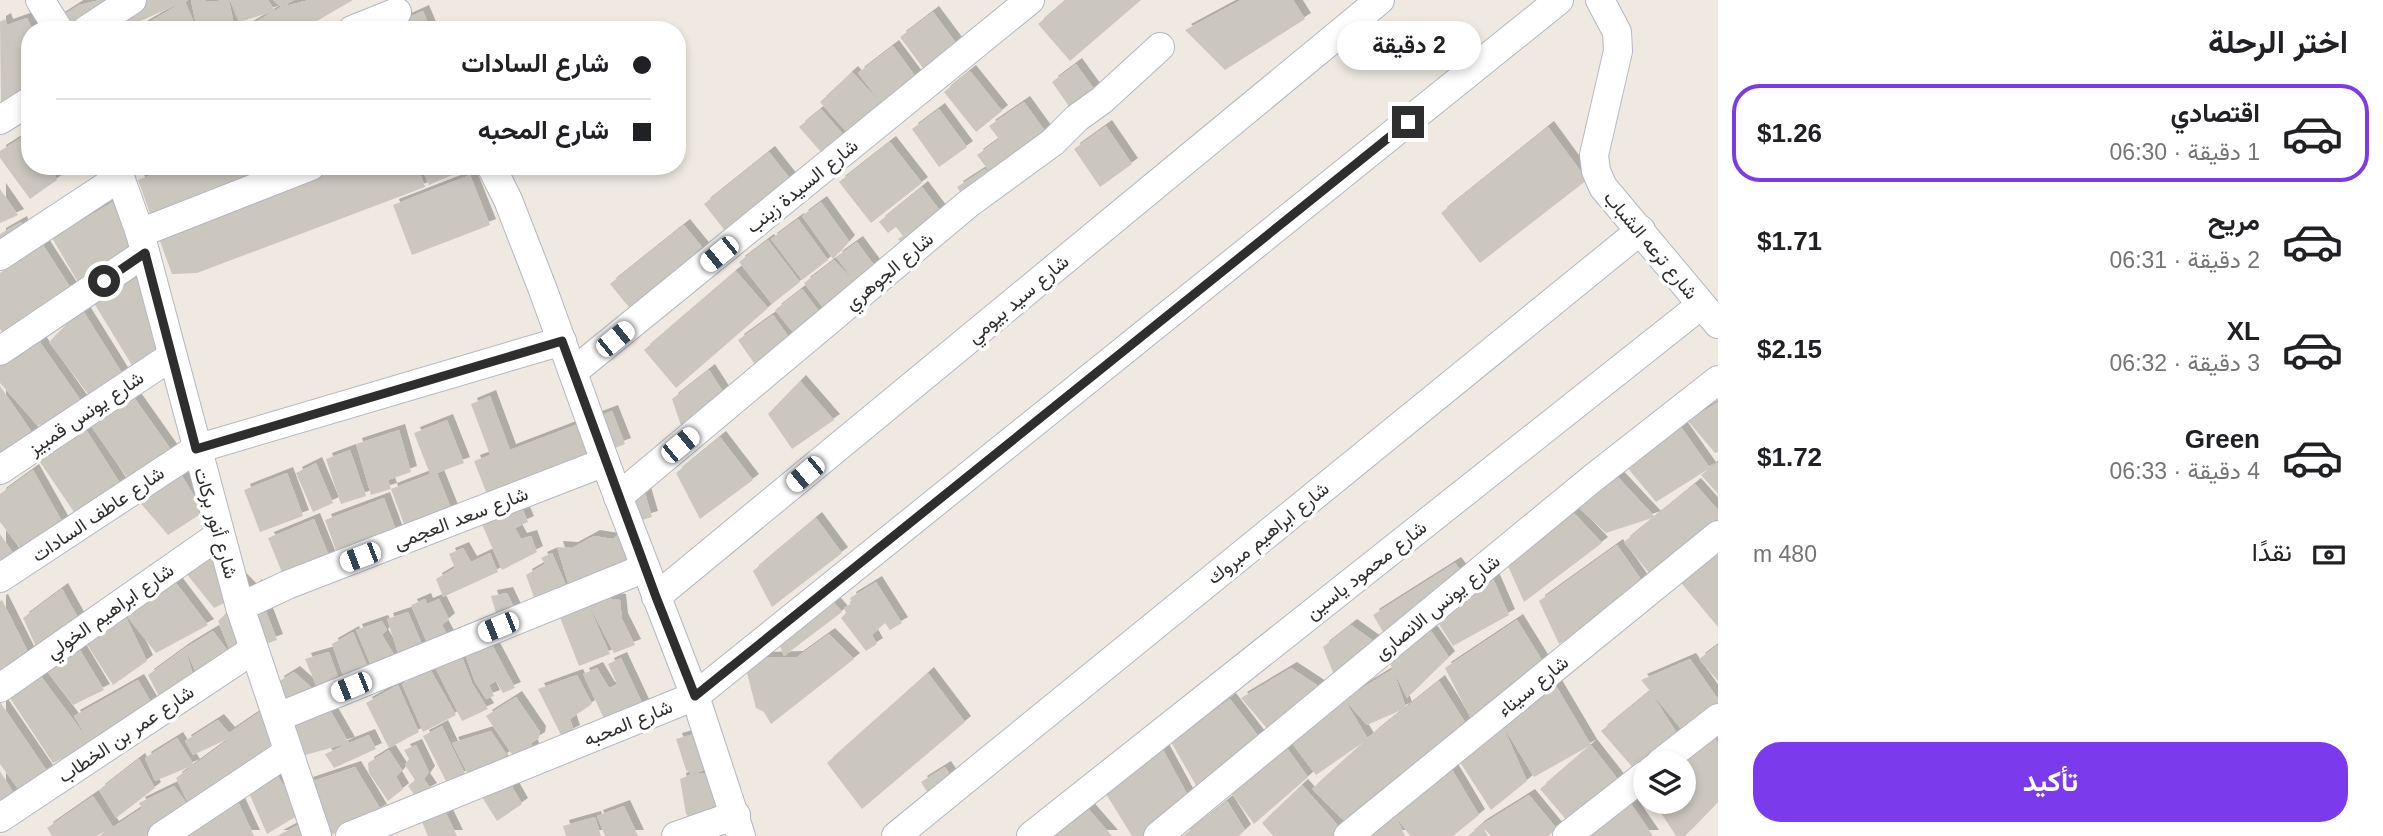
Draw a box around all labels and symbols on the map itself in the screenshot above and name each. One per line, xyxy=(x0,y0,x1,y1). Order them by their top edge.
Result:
callout: 2 دقيقة xyxy=(1336,20,1480,69)
route end xyxy=(1392,106,1424,138)
street label: شارع السيدة زينب xyxy=(742,135,863,239)
street label: شارع ترعه الشباب xyxy=(1598,187,1702,304)
street label: شارع الجوهري xyxy=(841,228,941,318)
car xyxy=(697,233,742,275)
street label: شارع سيد بيومي xyxy=(963,251,1076,351)
route start xyxy=(88,265,120,297)
car xyxy=(593,318,638,360)
street label: شارع يونس قمبيز xyxy=(24,367,149,461)
car xyxy=(658,423,703,467)
car xyxy=(783,452,828,496)
street label: شارع عاطف السادات xyxy=(28,462,169,568)
street label: شارع أنور بركات xyxy=(188,465,242,582)
street label: شارع ابراهيم مبروك xyxy=(1203,478,1334,590)
street label: شارع سعد العجمى xyxy=(391,483,532,555)
street label: شارع محمود ياسين xyxy=(1301,516,1432,625)
car xyxy=(337,540,384,574)
street label: شارع يونس الانصارى xyxy=(1370,550,1505,665)
street label: شارع ابراهيم الخولي xyxy=(42,559,181,667)
car xyxy=(475,609,522,645)
street label: شارع سيناء xyxy=(1494,651,1574,722)
car xyxy=(328,669,375,705)
street label: شارع عمر بن الخطاب xyxy=(54,681,199,789)
street label: شارع المحبه xyxy=(581,696,676,752)

